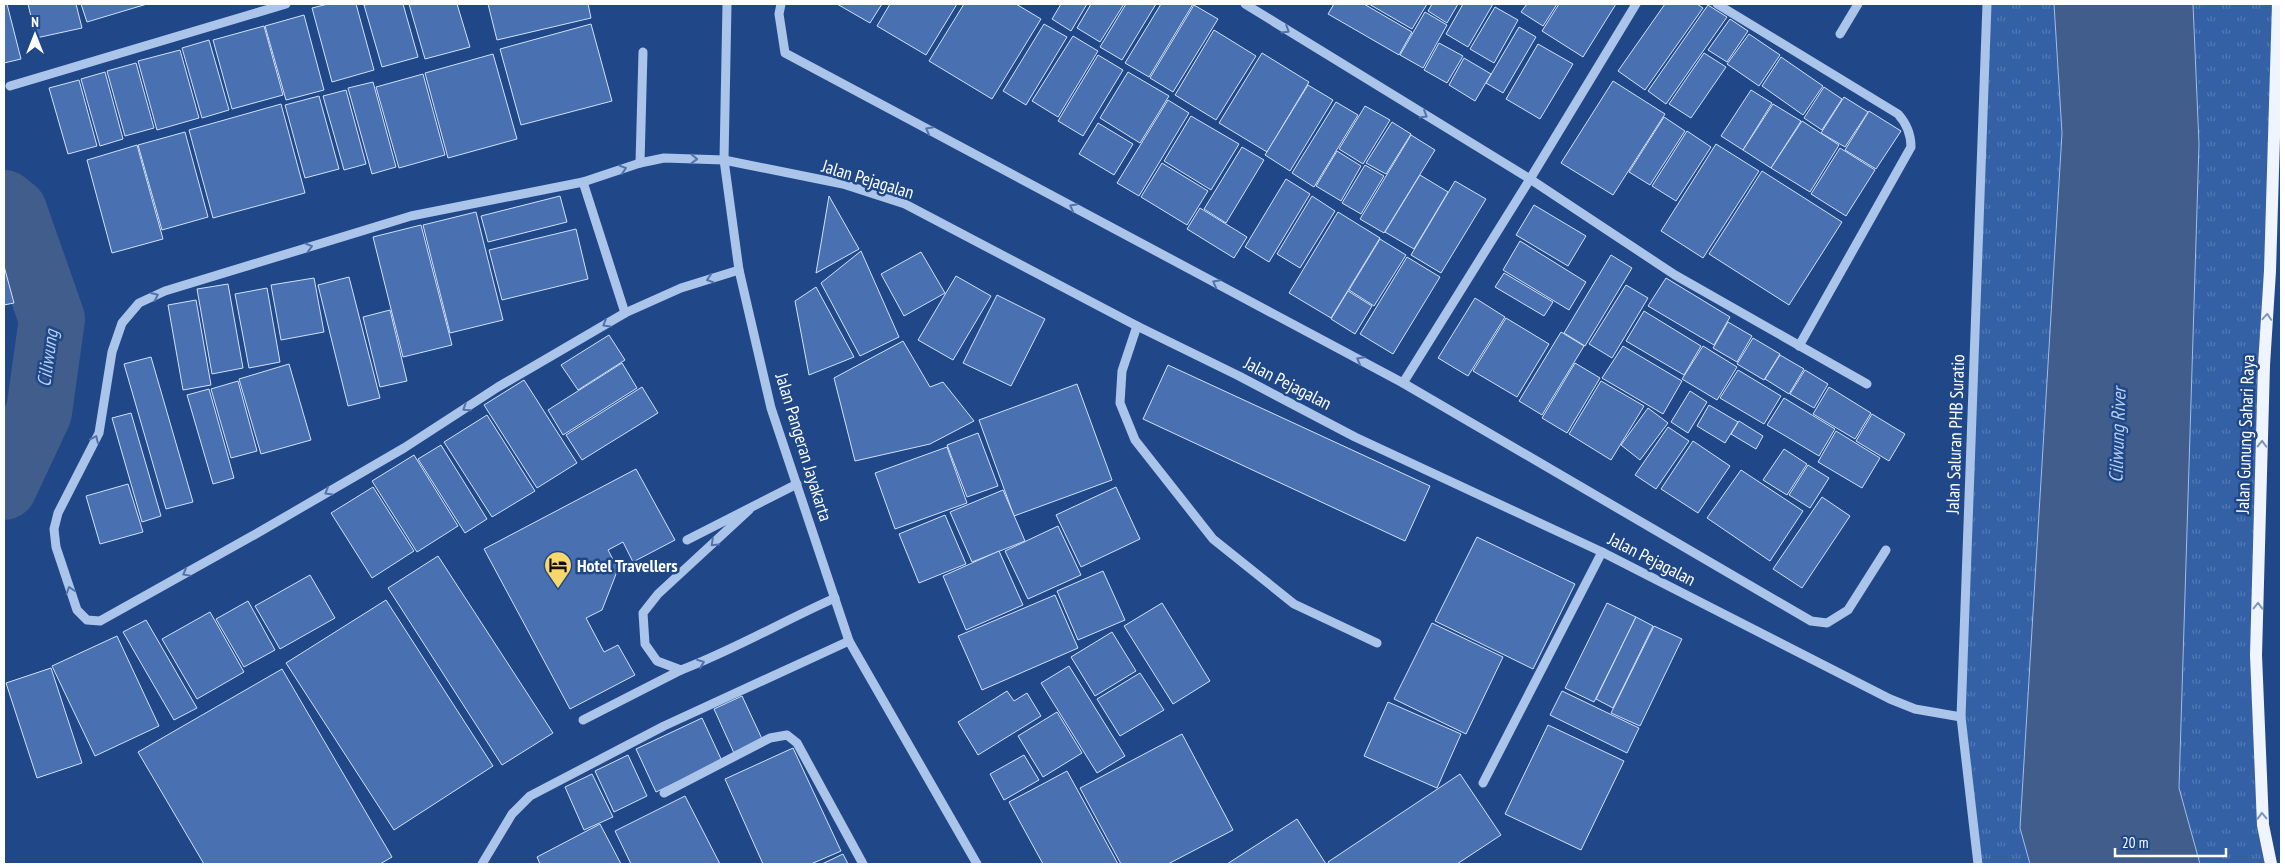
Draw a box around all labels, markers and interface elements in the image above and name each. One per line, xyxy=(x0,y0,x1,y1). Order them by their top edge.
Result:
north arrow xyxy=(10,10,60,60)
text: N xyxy=(31,13,39,31)
one-way arrow xyxy=(1281,23,1290,33)
one-way arrow xyxy=(1419,109,1428,119)
one-way arrow xyxy=(926,126,935,136)
one-way arrow xyxy=(690,154,698,164)
street label: Jalan Pejagalan xyxy=(818,154,917,204)
one-way arrow xyxy=(619,164,627,174)
one-way arrow xyxy=(1069,203,1078,213)
one-way arrow xyxy=(305,243,313,253)
one-way arrow xyxy=(707,273,715,283)
one-way arrow xyxy=(1212,279,1221,289)
one-way arrow xyxy=(150,292,159,302)
one-way arrow xyxy=(2261,312,2272,320)
one-way arrow xyxy=(602,318,611,328)
water label: Ciliwung xyxy=(31,326,63,388)
street label: Jalan Pejagalan xyxy=(1240,351,1336,415)
street label: Jalan Saluran PHB Suratio xyxy=(1941,354,1969,515)
street label: Jalan Gunung Sahari Raya xyxy=(2231,354,2259,515)
one-way arrow xyxy=(1356,356,1365,366)
street label: Jalan Pangeran Jayakarta xyxy=(770,369,837,524)
water label: Ciliwung River xyxy=(2103,384,2131,483)
one-way arrow xyxy=(463,401,472,411)
one-way arrow xyxy=(89,435,100,444)
one-way arrow xyxy=(2257,440,2267,448)
one-way arrow xyxy=(324,486,333,496)
street label: Jalan Pejagalan xyxy=(1604,527,1700,591)
one-way arrow xyxy=(710,538,719,547)
hotel icon: Hotel Travellers xyxy=(543,550,573,589)
place label: Hotel Travellers xyxy=(577,554,678,577)
one-way arrow xyxy=(183,567,192,577)
one-way arrow xyxy=(66,586,76,594)
one-way arrow xyxy=(2252,602,2263,610)
one-way arrow xyxy=(696,659,704,669)
one-way arrow xyxy=(2257,812,2268,820)
scale bar xyxy=(2115,826,2226,858)
text: 20 m xyxy=(2122,833,2148,852)

